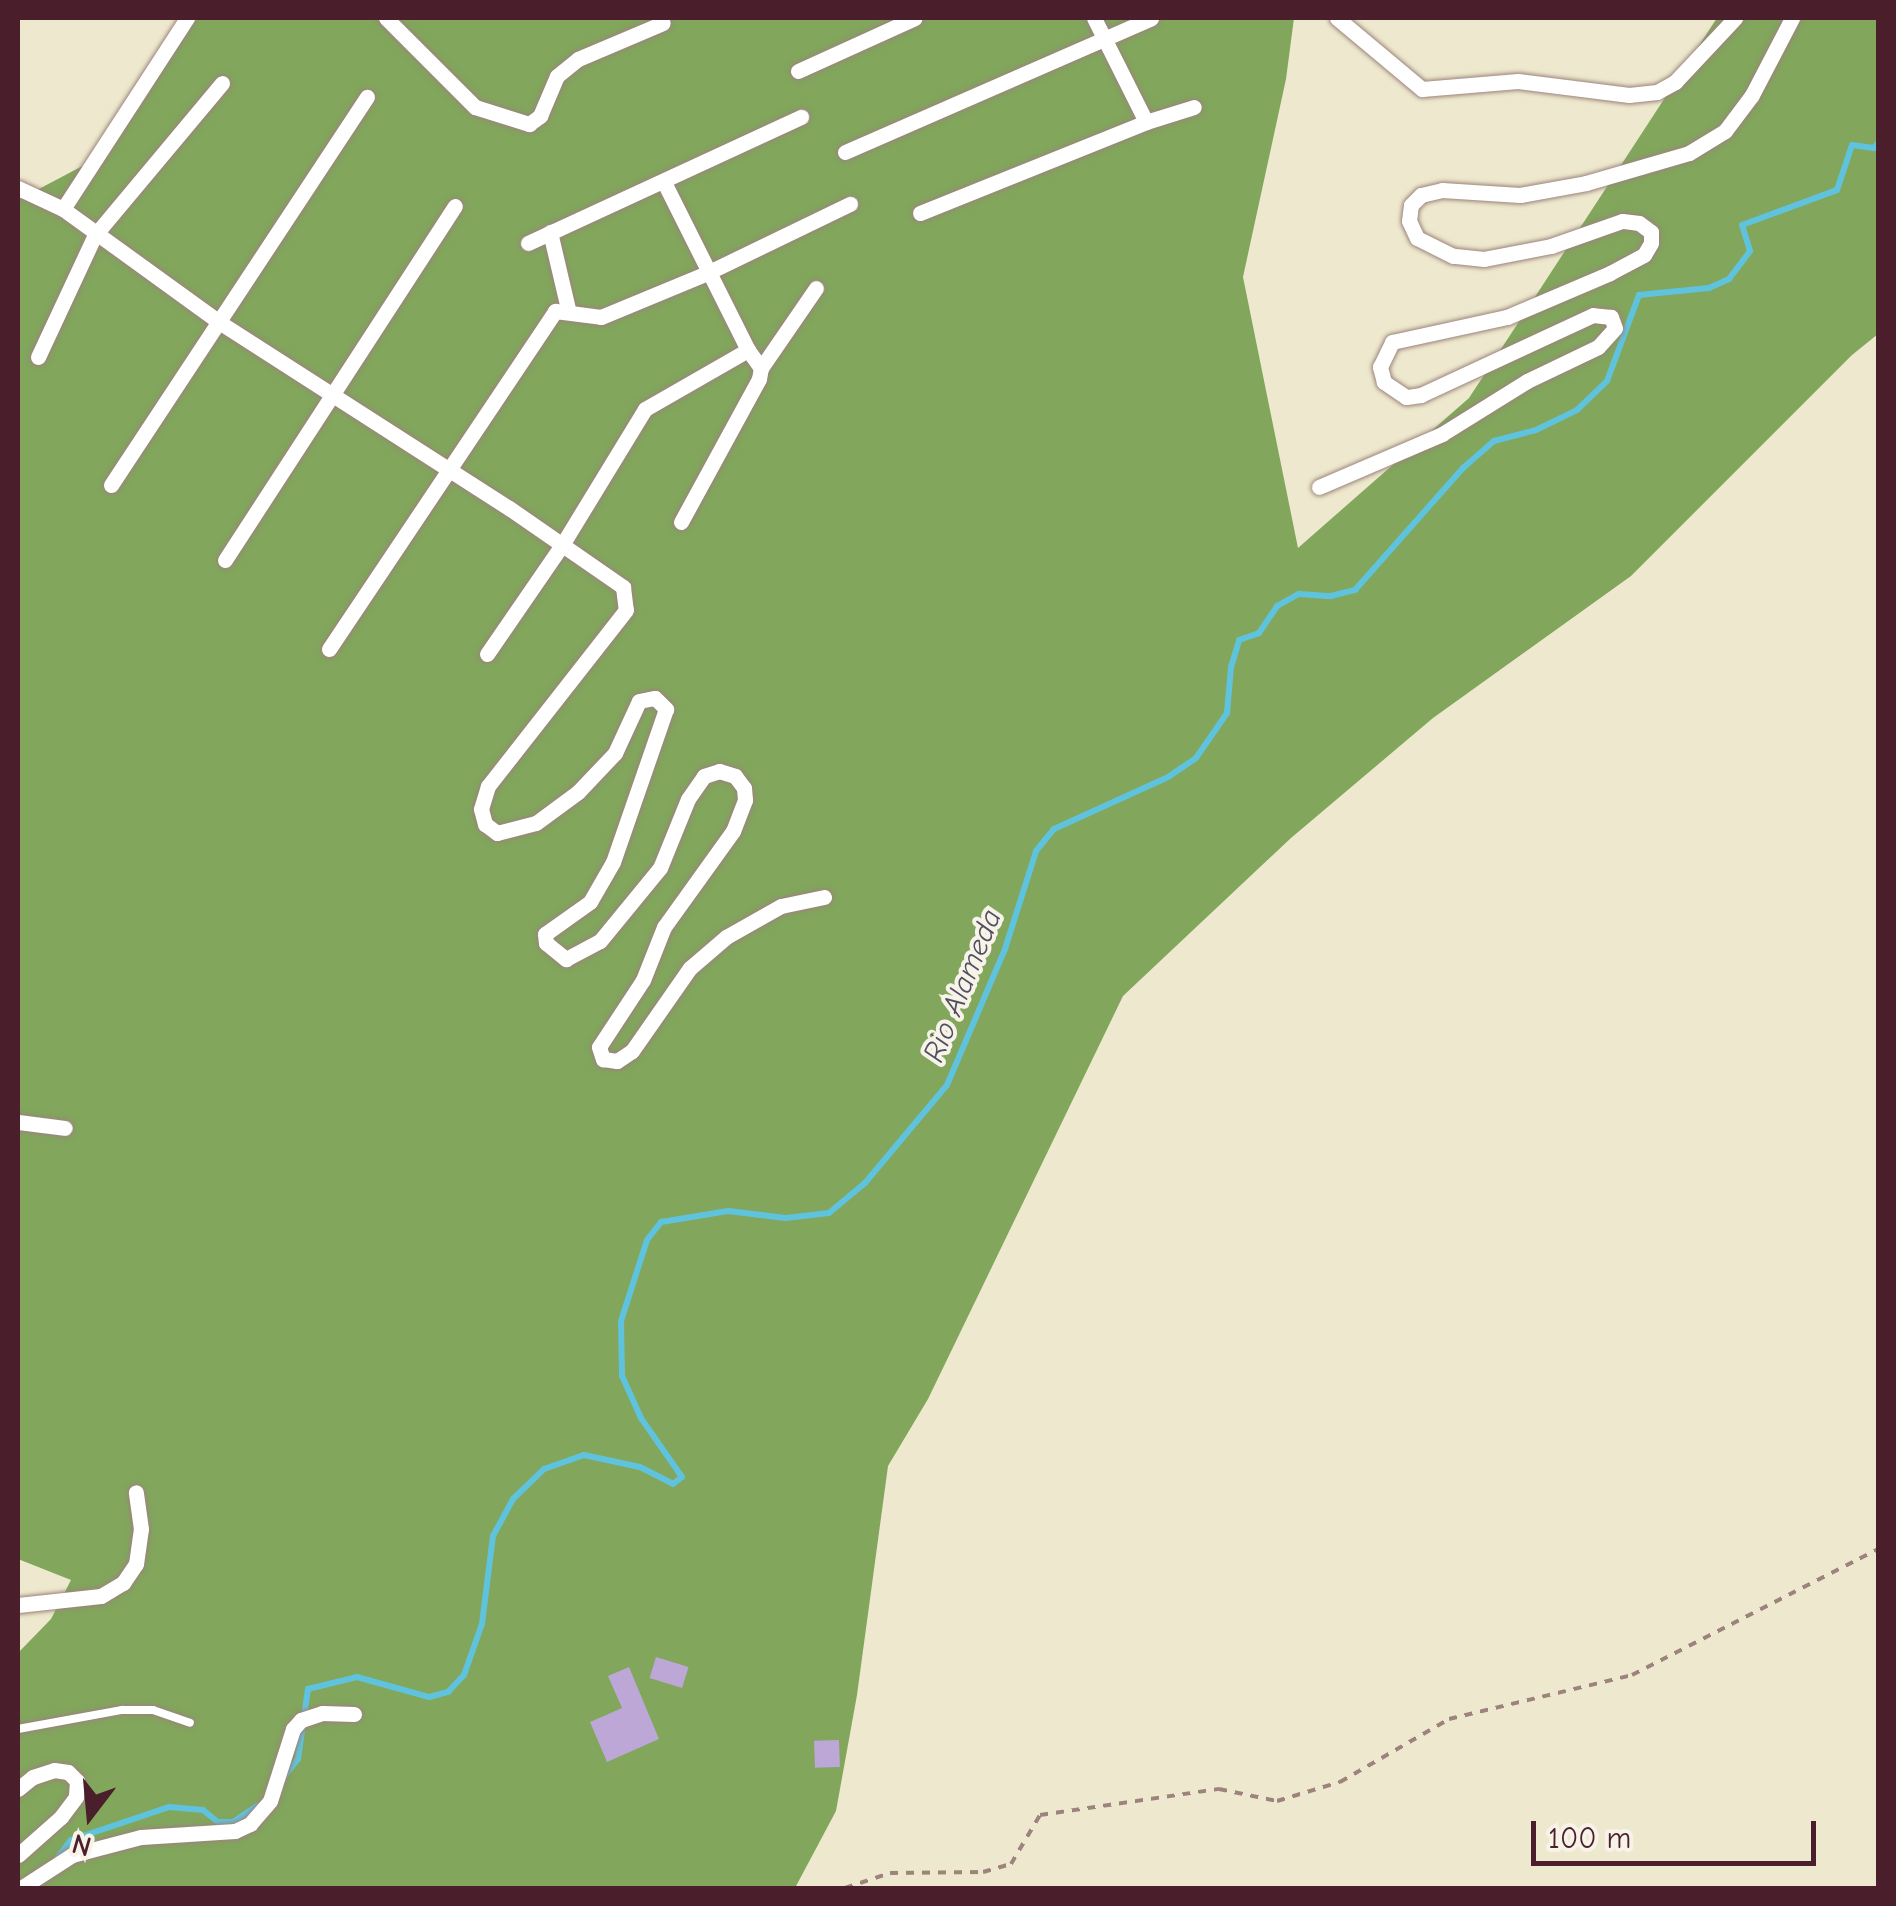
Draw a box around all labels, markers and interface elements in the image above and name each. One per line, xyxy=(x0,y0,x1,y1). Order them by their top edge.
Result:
water label: Rio Alameda xyxy=(916,904,1010,1068)
north arrow xyxy=(40,1766,140,1866)
scale bar xyxy=(1536,1801,1821,1863)
text: 100 m xyxy=(1548,1821,1631,1856)
text: N xyxy=(69,1827,95,1863)

